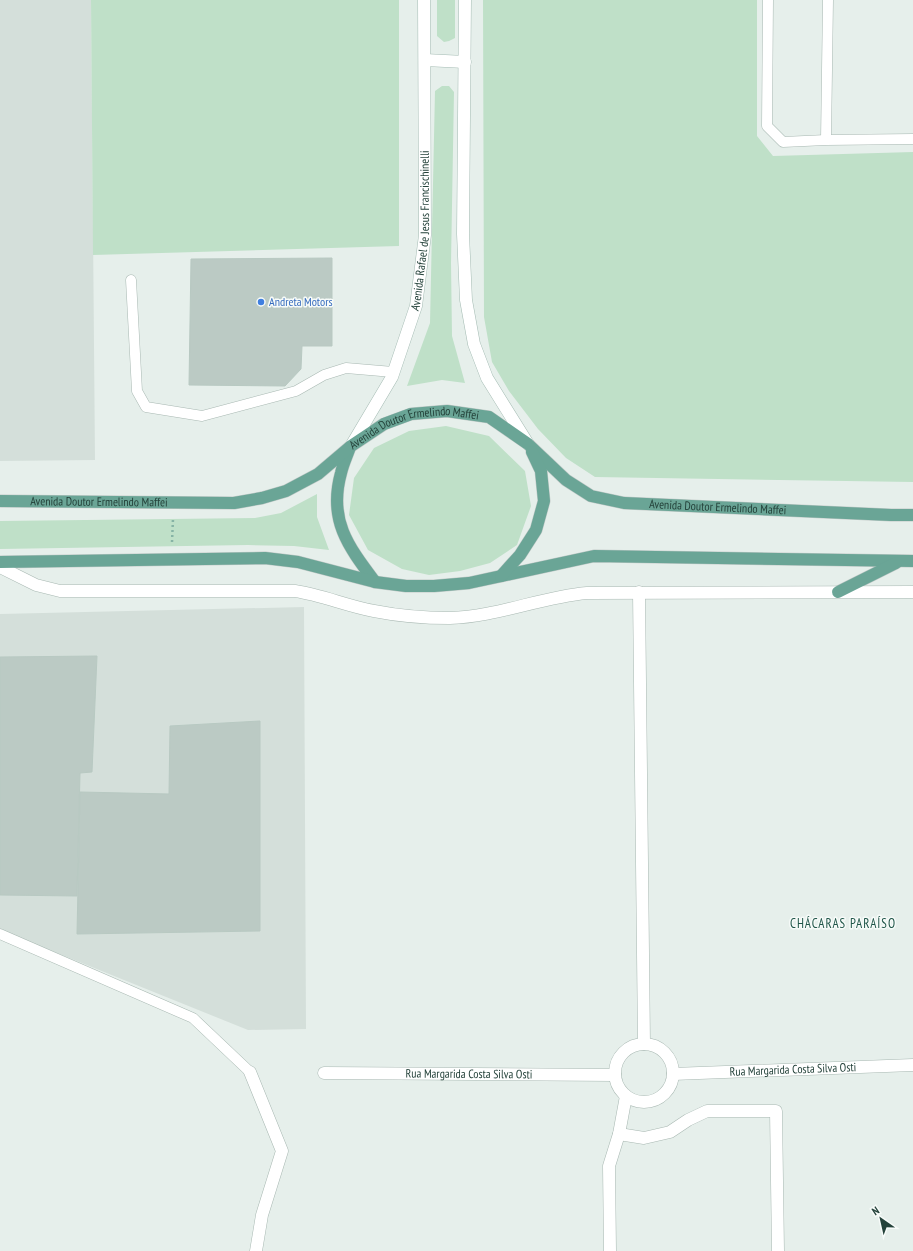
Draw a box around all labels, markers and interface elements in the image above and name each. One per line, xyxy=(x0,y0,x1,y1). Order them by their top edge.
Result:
street label: Avenida Rafael de Jesus Francischinelli xyxy=(407,150,432,313)
place label: Andreta Motors xyxy=(269,294,333,309)
marker: Andreta Motors xyxy=(256,297,266,307)
street label: Avenida Doutor Ermelindo Maffei xyxy=(346,403,480,452)
street label: Avenida Doutor Ermelindo Maffei xyxy=(30,493,168,509)
street label: Avenida Doutor Ermelindo Maffei xyxy=(649,496,787,517)
district label: CHÁCARAS PARAÍSO xyxy=(790,915,896,932)
street label: Rua Margarida Costa Silva Osti xyxy=(729,1059,857,1079)
street label: Rua Margarida Costa Silva Osti xyxy=(406,1066,532,1081)
north arrow xyxy=(861,1199,901,1239)
text: N xyxy=(869,1203,882,1218)

